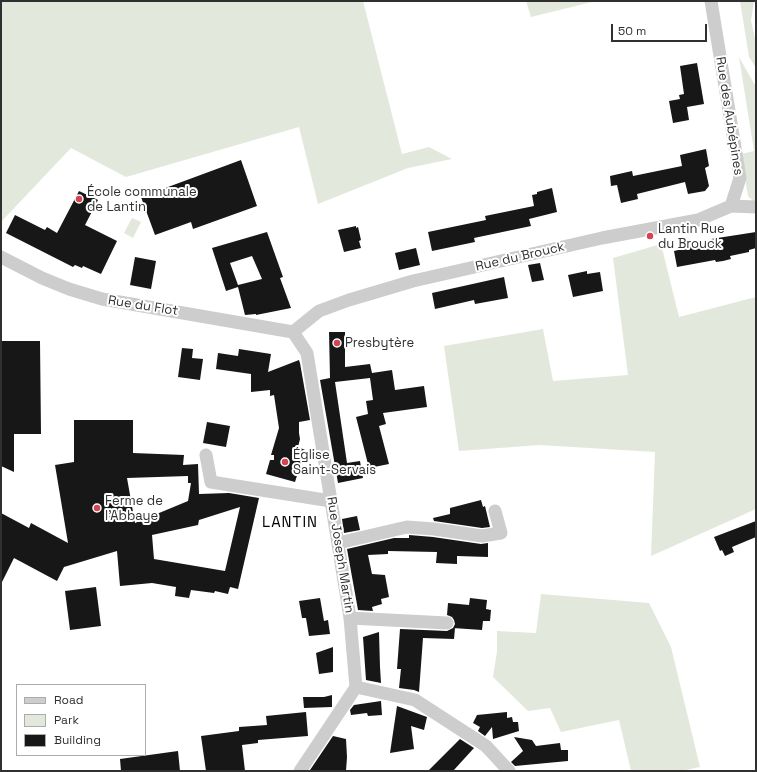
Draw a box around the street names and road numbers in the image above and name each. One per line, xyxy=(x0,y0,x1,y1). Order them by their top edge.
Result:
street label: Rue des Aubépines xyxy=(712,56,746,176)
street label: Rue du Brouck xyxy=(474,239,566,275)
street label: Rue du Flot xyxy=(107,293,179,319)
street label: Rue Joseph Martin xyxy=(323,496,357,614)

